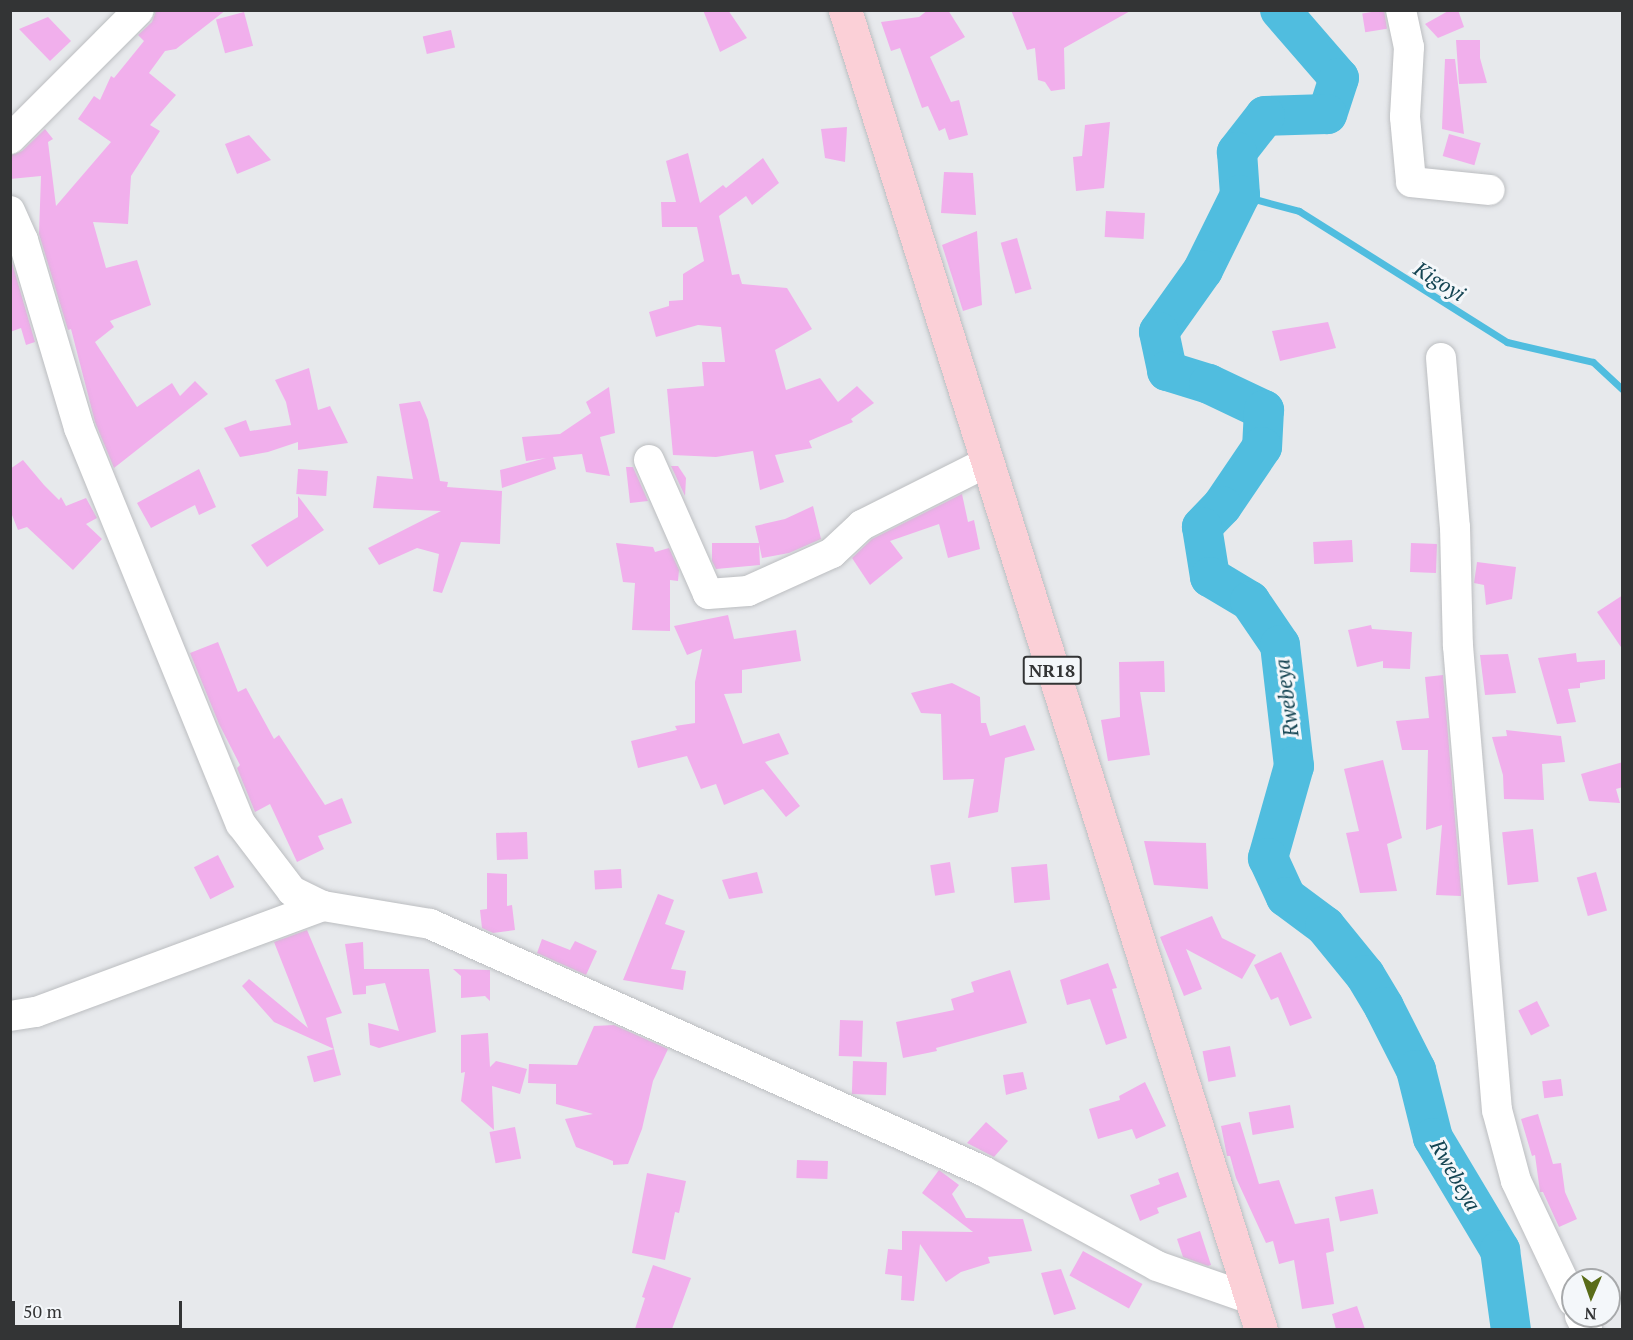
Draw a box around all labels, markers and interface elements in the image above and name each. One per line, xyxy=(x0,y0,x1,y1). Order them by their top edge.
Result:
water label: Kigoyi xyxy=(1410,256,1470,306)
road number: NR18 xyxy=(1022,655,1082,685)
water label: Rwebeya xyxy=(1269,658,1303,738)
water label: Rwebeya xyxy=(1426,1135,1486,1215)
north arrow xyxy=(1561,1268,1621,1328)
scale bar xyxy=(15,1289,184,1327)
text: 50 m xyxy=(23,1299,62,1323)
text: N xyxy=(1584,1303,1597,1325)

